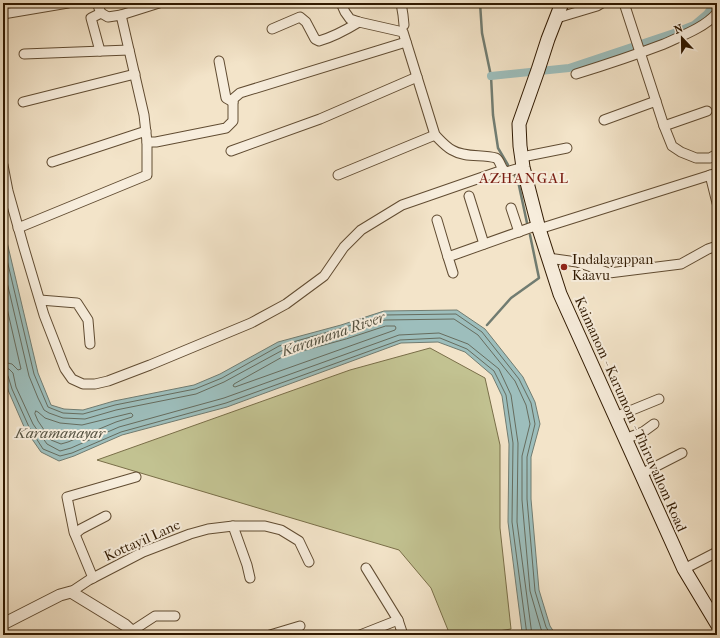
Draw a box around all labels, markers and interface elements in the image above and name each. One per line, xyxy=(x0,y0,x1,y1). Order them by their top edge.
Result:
north arrow xyxy=(662,18,702,58)
text: N xyxy=(672,21,685,37)
district label: AZHANGAL xyxy=(478,169,569,187)
place label: Indalayappan Kaavu xyxy=(572,251,653,284)
marker: Indalayappan Kaavu xyxy=(559,262,569,272)
street label: Kaimanom - Karumom - Thiruvallom Road xyxy=(571,294,690,535)
water label: Karamana River xyxy=(278,307,388,360)
water label: Karamanayar xyxy=(14,424,106,442)
street label: Kottayil Lane xyxy=(101,516,183,565)

